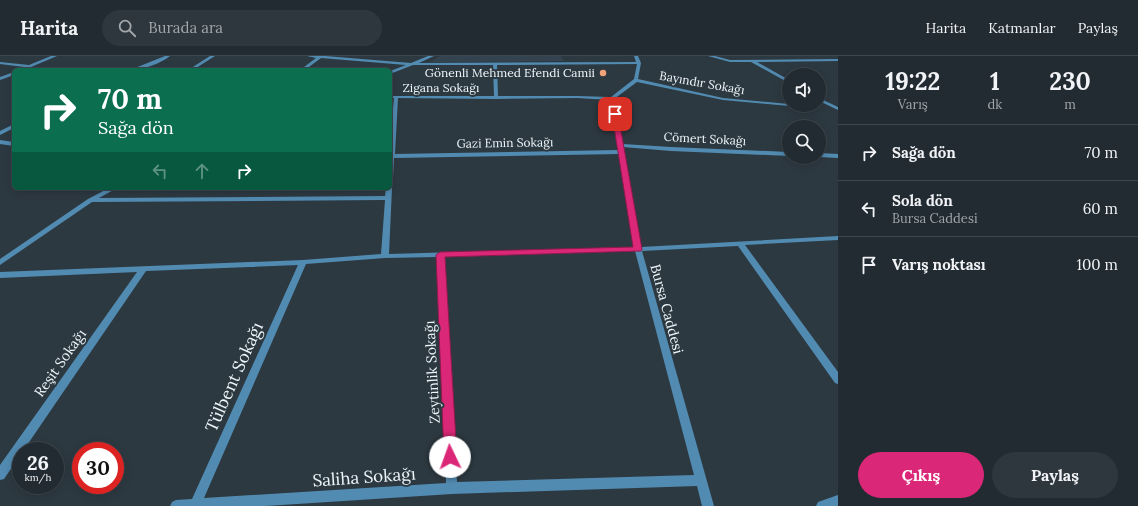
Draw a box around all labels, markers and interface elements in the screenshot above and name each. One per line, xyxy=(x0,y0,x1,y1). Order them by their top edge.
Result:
search box xyxy=(102,10,382,46)
text: Harita xyxy=(20,16,78,40)
icon: search xyxy=(116,17,138,39)
text: Burada ara xyxy=(148,18,223,37)
text: Harita xyxy=(926,19,966,37)
text: Katmanlar xyxy=(988,19,1056,37)
text: Paylaş xyxy=(1078,19,1118,37)
place label: Gönenli Mehmed Efendi Camii xyxy=(425,65,595,80)
text: 19:22 xyxy=(885,66,940,97)
text: 1 xyxy=(990,66,1000,97)
text: 230 xyxy=(1049,66,1091,97)
marker: Gönenli Mehmed Efendi Camii xyxy=(598,68,608,78)
street label: Bayındır Sokağı xyxy=(658,68,746,97)
map controls xyxy=(782,68,826,164)
button: sound xyxy=(782,68,826,112)
street label: Zigana Sokağı xyxy=(403,80,479,95)
text: 70 m xyxy=(98,81,162,117)
icon: right xyxy=(32,84,84,136)
text: Varış xyxy=(898,96,928,113)
text: dk xyxy=(987,96,1002,113)
text: m xyxy=(1064,96,1076,113)
pin xyxy=(598,97,632,131)
icon: arrive xyxy=(604,103,626,125)
text: Sağa dön xyxy=(98,116,174,139)
button: search xyxy=(782,120,826,164)
street label: Cömert Sokağı xyxy=(663,129,747,148)
street label: Gazi Emin Sokağı xyxy=(456,134,553,151)
icon: right xyxy=(858,142,880,164)
text: Sağa dön xyxy=(892,143,956,162)
text: 70 m xyxy=(1084,143,1118,162)
icon: left xyxy=(149,160,171,182)
icon: ahead xyxy=(191,160,213,182)
icon: right xyxy=(233,160,255,182)
text: Sola dön xyxy=(892,191,953,210)
icon: left xyxy=(858,198,880,220)
text: 60 m xyxy=(1083,199,1118,218)
text: Bursa Caddesi xyxy=(892,210,978,227)
icon: arrive xyxy=(858,254,880,276)
text: Varış noktası xyxy=(892,255,986,274)
text: 100 m xyxy=(1077,255,1118,274)
street label: Bursa Caddesi xyxy=(646,262,688,356)
street label: Tülbent Sokağı xyxy=(200,319,268,435)
street label: Zeytinlik Sokağı xyxy=(420,320,444,424)
street label: Reşit Sokağı xyxy=(30,326,90,400)
position arrow xyxy=(429,436,471,478)
speed limit sign: 30 xyxy=(72,442,124,494)
text: 26 xyxy=(27,450,49,475)
button: Çıkış xyxy=(858,452,984,498)
button: Paylaş xyxy=(992,452,1118,498)
street label: Saliha Sokağı xyxy=(312,462,417,492)
text: km/h xyxy=(24,471,52,484)

